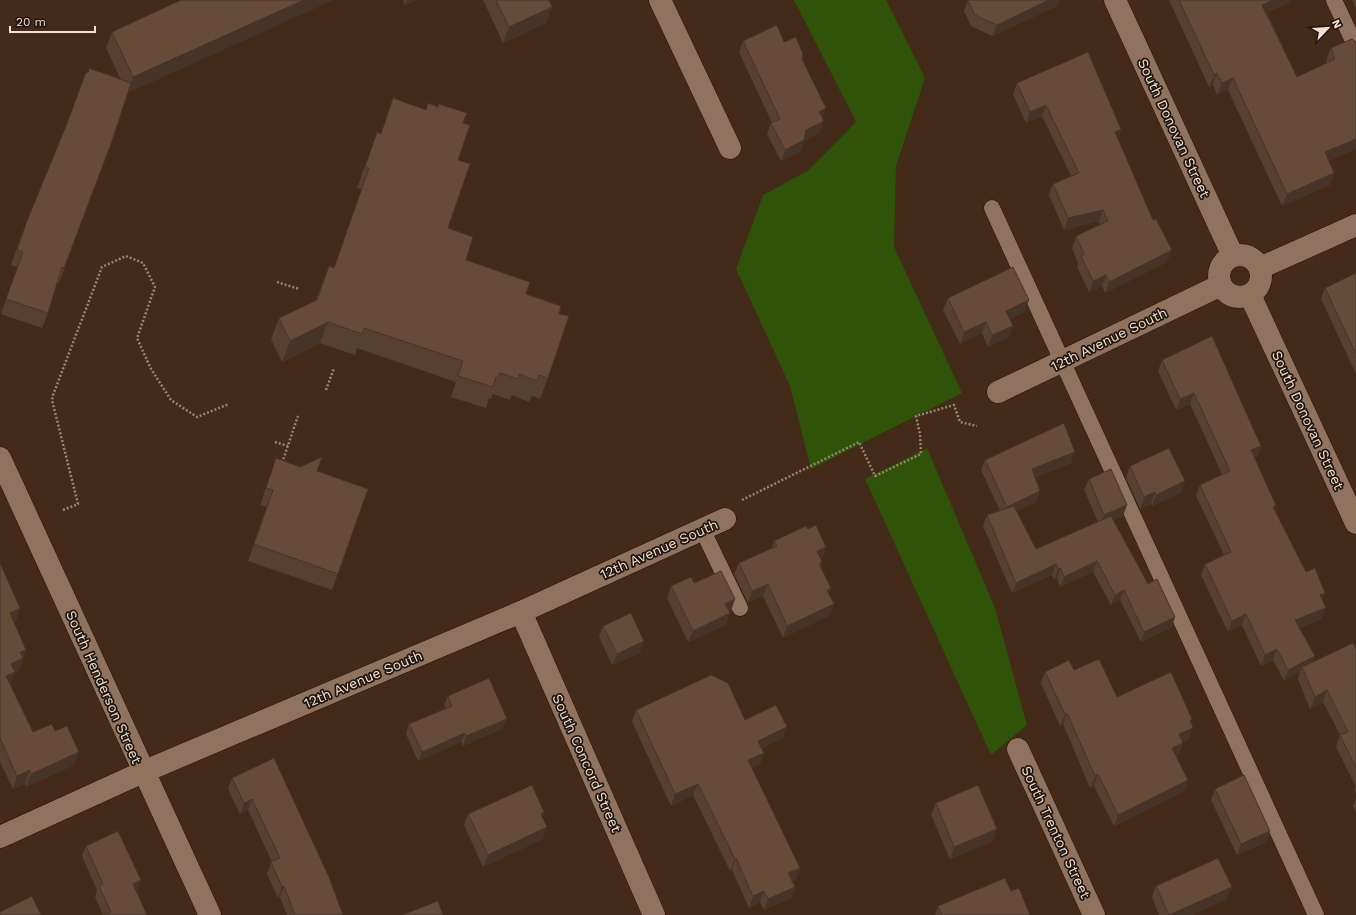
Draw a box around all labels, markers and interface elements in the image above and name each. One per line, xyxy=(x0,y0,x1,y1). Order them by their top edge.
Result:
scale bar xyxy=(10,8,95,34)
north arrow xyxy=(1308,8,1348,48)
text: 20 m xyxy=(16,15,46,29)
text: N xyxy=(1329,18,1344,30)
street label: South Donovan Street xyxy=(1135,56,1213,200)
street label: 12th Avenue South xyxy=(1048,304,1170,374)
street label: South Donovan Street xyxy=(1269,348,1347,492)
street label: 12th Avenue South xyxy=(598,516,720,582)
street label: South Henderson Street xyxy=(63,608,145,766)
street label: 12th Avenue South xyxy=(301,647,425,711)
street label: South Concord Street xyxy=(549,691,625,835)
street label: South Trenton Street xyxy=(1018,763,1094,901)

